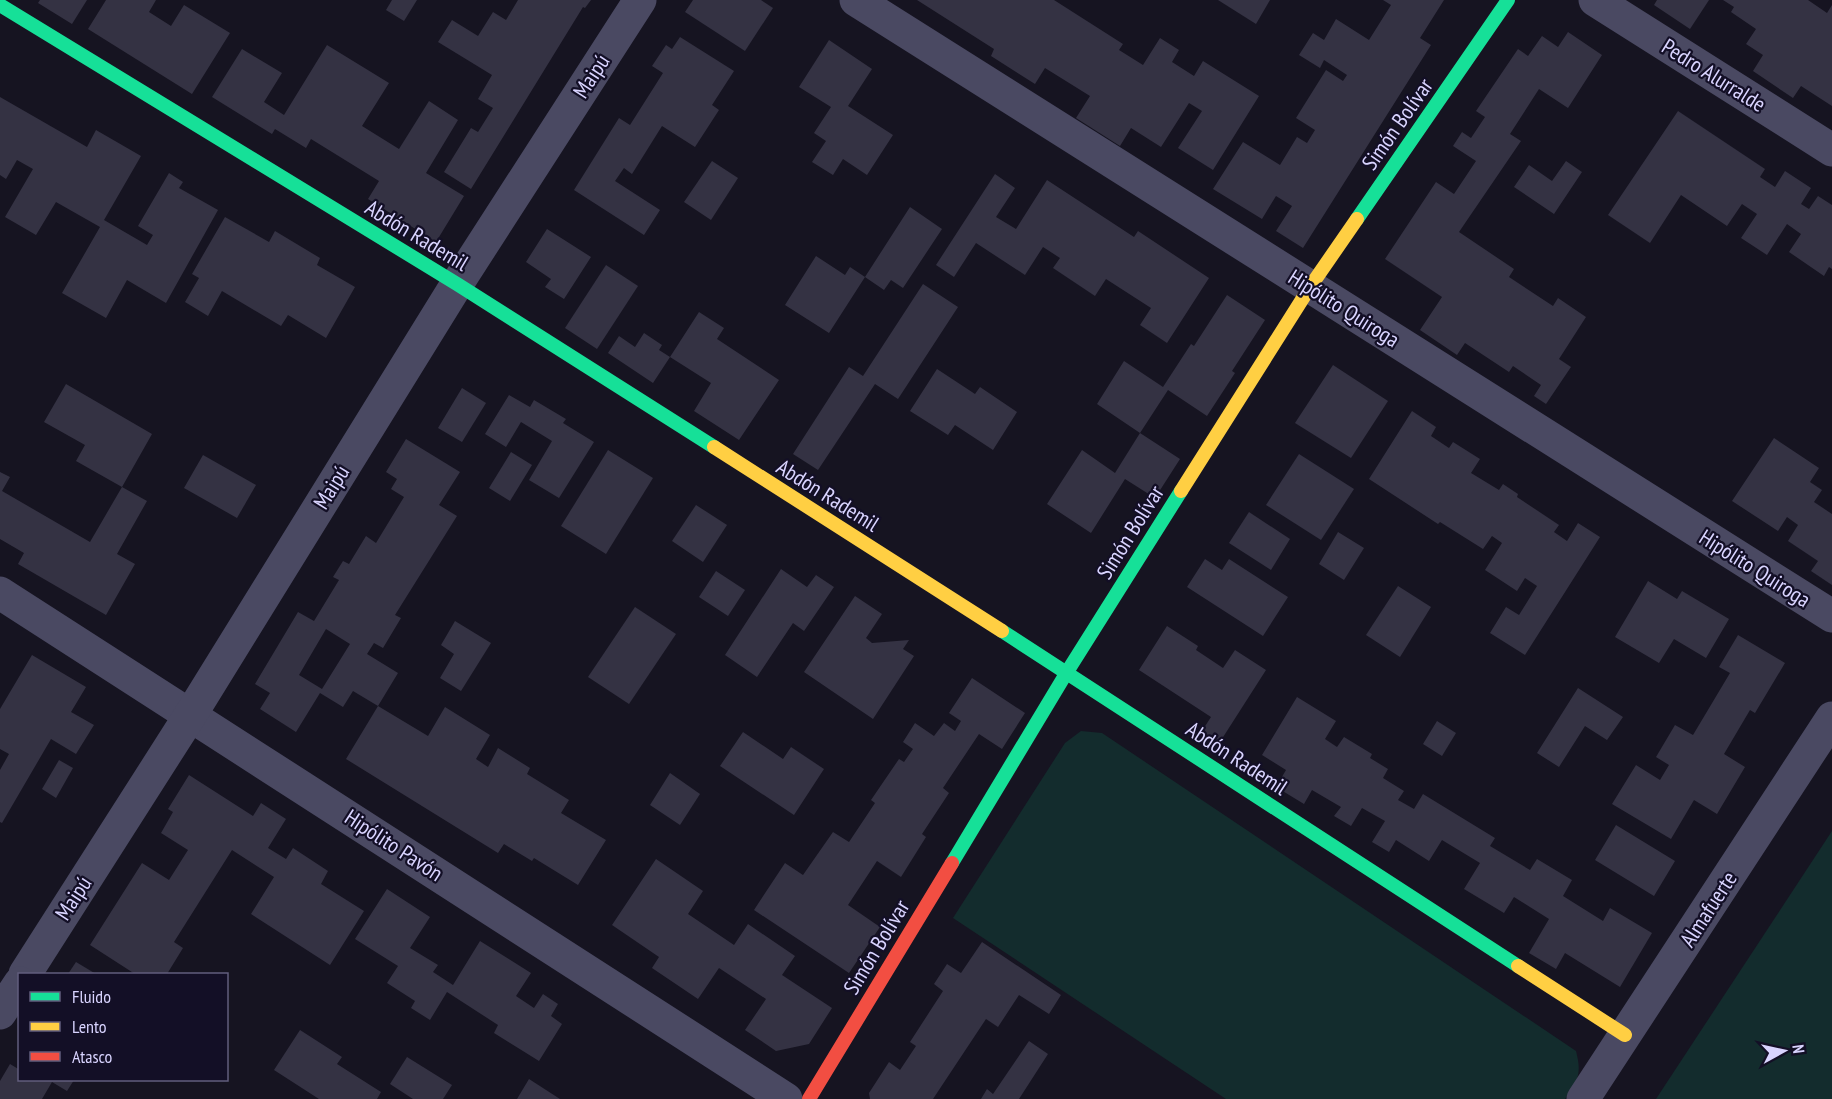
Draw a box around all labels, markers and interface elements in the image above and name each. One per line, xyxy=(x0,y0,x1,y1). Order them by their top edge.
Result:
street label: Pedro Alurralde xyxy=(1657,32,1771,118)
street label: Maipú xyxy=(567,49,615,103)
street label: Simón Bolívar xyxy=(1355,73,1439,175)
street label: Abdón Rademil xyxy=(360,193,474,277)
street label: Hipólito Quiroga xyxy=(1283,263,1405,353)
street label: Abdón Rademil xyxy=(772,453,885,538)
street label: Maipú xyxy=(307,460,355,514)
street label: Simón Bolívar xyxy=(1090,480,1170,584)
street label: Hipólito Quiroga xyxy=(1694,523,1816,613)
street label: Abdón Rademil xyxy=(1181,715,1294,802)
street label: Hipólito Pavón xyxy=(340,803,448,887)
street label: Almafuerte xyxy=(1673,866,1743,952)
street label: Maipú xyxy=(49,871,97,925)
street label: Simón Bolívar xyxy=(837,895,915,999)
legend xyxy=(18,973,228,1081)
text: Fluido xyxy=(72,985,111,1008)
text: Lento xyxy=(72,1015,107,1038)
north arrow xyxy=(1754,1021,1814,1081)
text: N xyxy=(1788,1043,1809,1055)
text: Atasco xyxy=(72,1045,113,1068)

